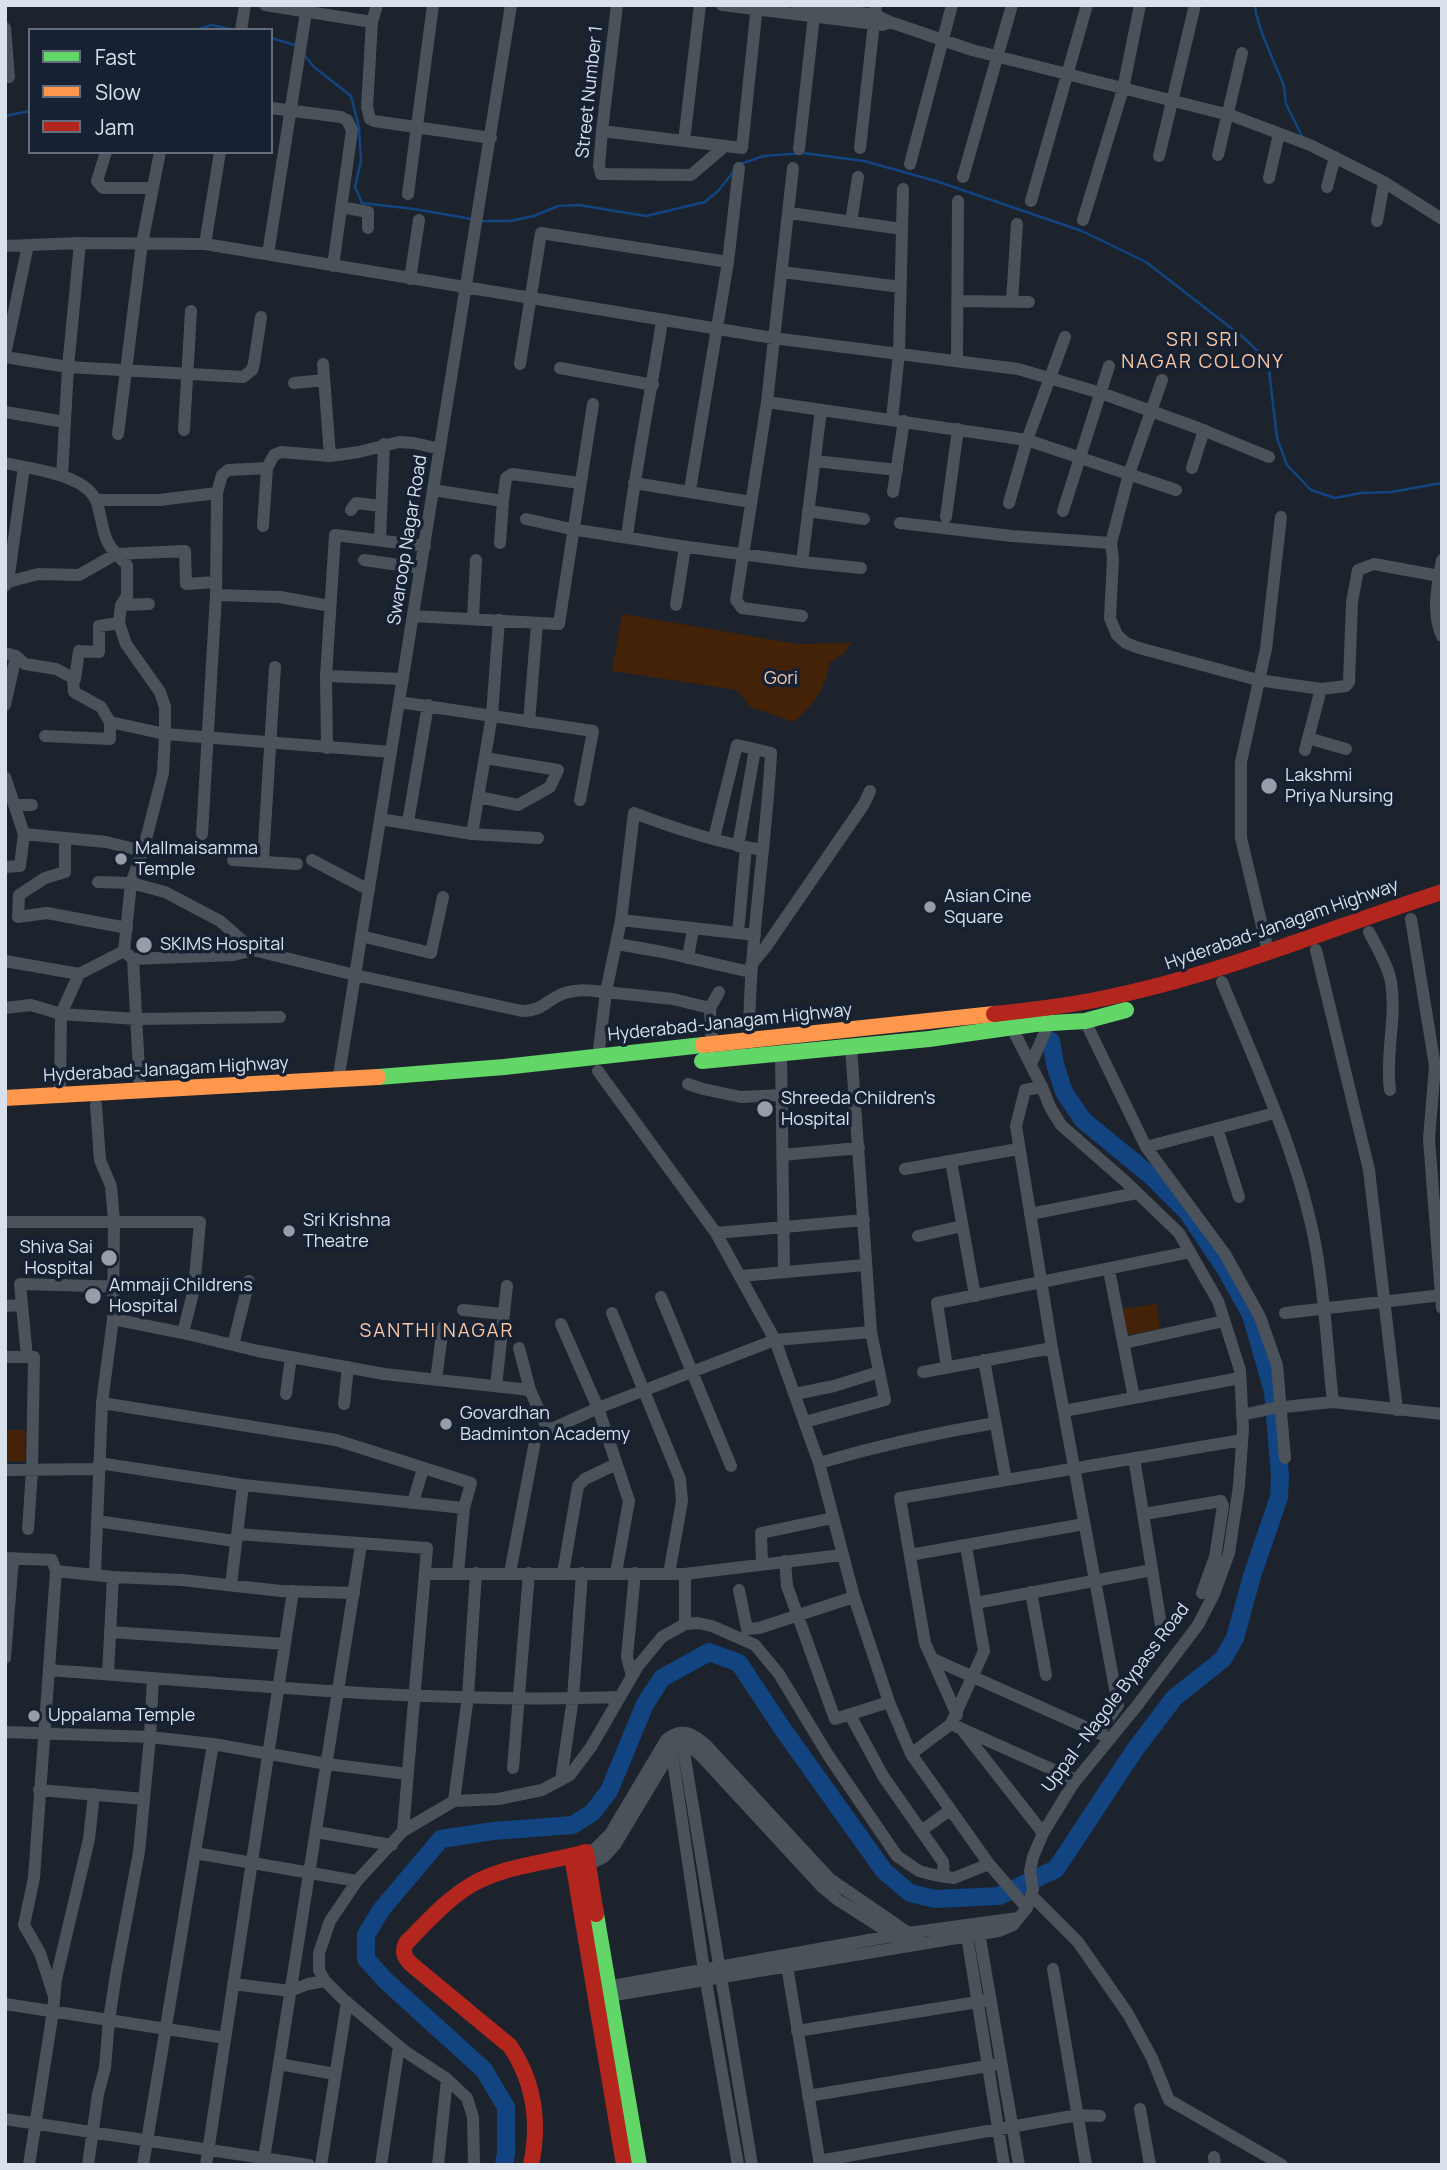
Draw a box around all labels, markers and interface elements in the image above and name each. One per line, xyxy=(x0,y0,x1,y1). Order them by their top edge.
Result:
street label: Street Number 1 xyxy=(572,25,608,159)
legend xyxy=(28,28,273,154)
text: Fast xyxy=(95,43,136,71)
text: Slow xyxy=(95,78,141,106)
text: Jam xyxy=(95,113,134,141)
district label: SRI SRI NAGAR COLONY xyxy=(1123,330,1283,374)
street label: Swaroop Nagar Road xyxy=(384,453,432,627)
park label: Gori xyxy=(764,668,798,690)
place label: Lakshmi Priya Nursing xyxy=(1285,765,1393,808)
marker: Lakshmi Priya Nursing xyxy=(1259,776,1279,796)
place label: Mallmaisamma Temple xyxy=(135,838,258,880)
marker: Mallmaisamma Temple xyxy=(113,851,129,867)
street label: Hyderabad-Janagam Highway xyxy=(1162,875,1402,975)
place label: Asian Cine Square xyxy=(944,886,1032,928)
marker: Asian Cine Square xyxy=(922,899,938,915)
place label: SKIMS Hospital xyxy=(160,934,284,956)
marker: SKIMS Hospital xyxy=(134,935,154,955)
street label: Hyderabad-Janagam Highway xyxy=(607,999,853,1047)
street label: Hyderabad-Janagam Highway xyxy=(43,1053,289,1087)
place label: Shreeda Children's Hospital xyxy=(781,1088,935,1130)
marker: Shreeda Children's Hospital xyxy=(755,1099,775,1119)
place label: Sri Krishna Theatre xyxy=(303,1210,391,1252)
marker: Sri Krishna Theatre xyxy=(281,1223,297,1239)
place label: Shiva Sai Hospital xyxy=(20,1237,93,1280)
marker: Shiva Sai Hospital xyxy=(99,1248,119,1268)
place label: Ammaji Childrens Hospital xyxy=(109,1275,253,1318)
marker: Ammaji Childrens Hospital xyxy=(83,1286,103,1306)
district label: SANTHI NAGAR xyxy=(361,1321,513,1343)
place label: Govardhan Badminton Academy xyxy=(460,1403,630,1446)
marker: Govardhan Badminton Academy xyxy=(438,1416,454,1432)
street label: Uppal - Nagole Bypass Road xyxy=(1038,1599,1194,1797)
place label: Uppalama Temple xyxy=(48,1705,195,1727)
marker: Uppalama Temple xyxy=(26,1708,42,1724)

